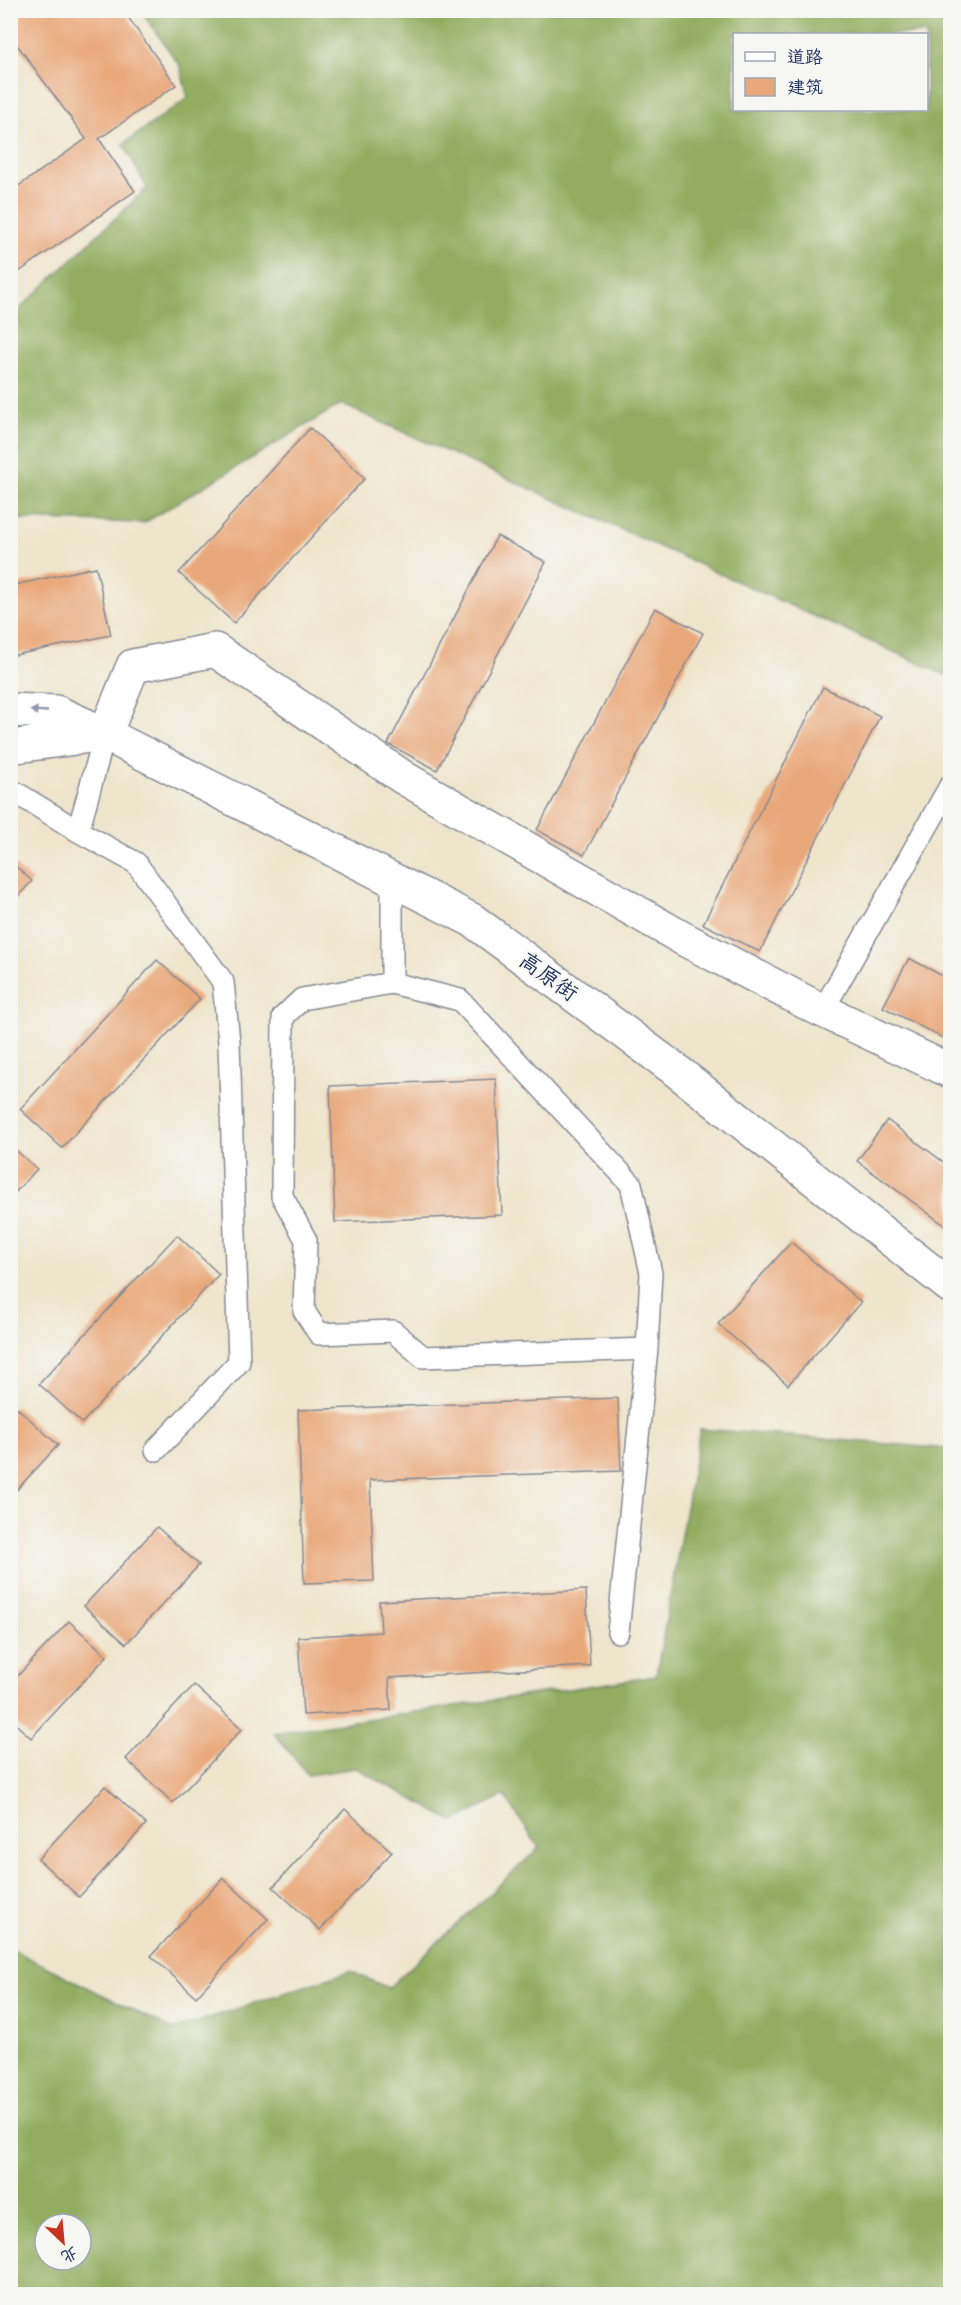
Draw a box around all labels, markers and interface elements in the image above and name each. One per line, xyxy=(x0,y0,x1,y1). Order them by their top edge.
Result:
legend xyxy=(733,33,928,111)
text: 道路 xyxy=(787,45,823,70)
text: 建筑 xyxy=(787,75,823,100)
one-way arrow xyxy=(30,706,49,715)
street label: 高原街 xyxy=(512,945,584,1009)
north arrow xyxy=(33,2212,93,2272)
text: 北 xyxy=(57,2241,81,2268)

